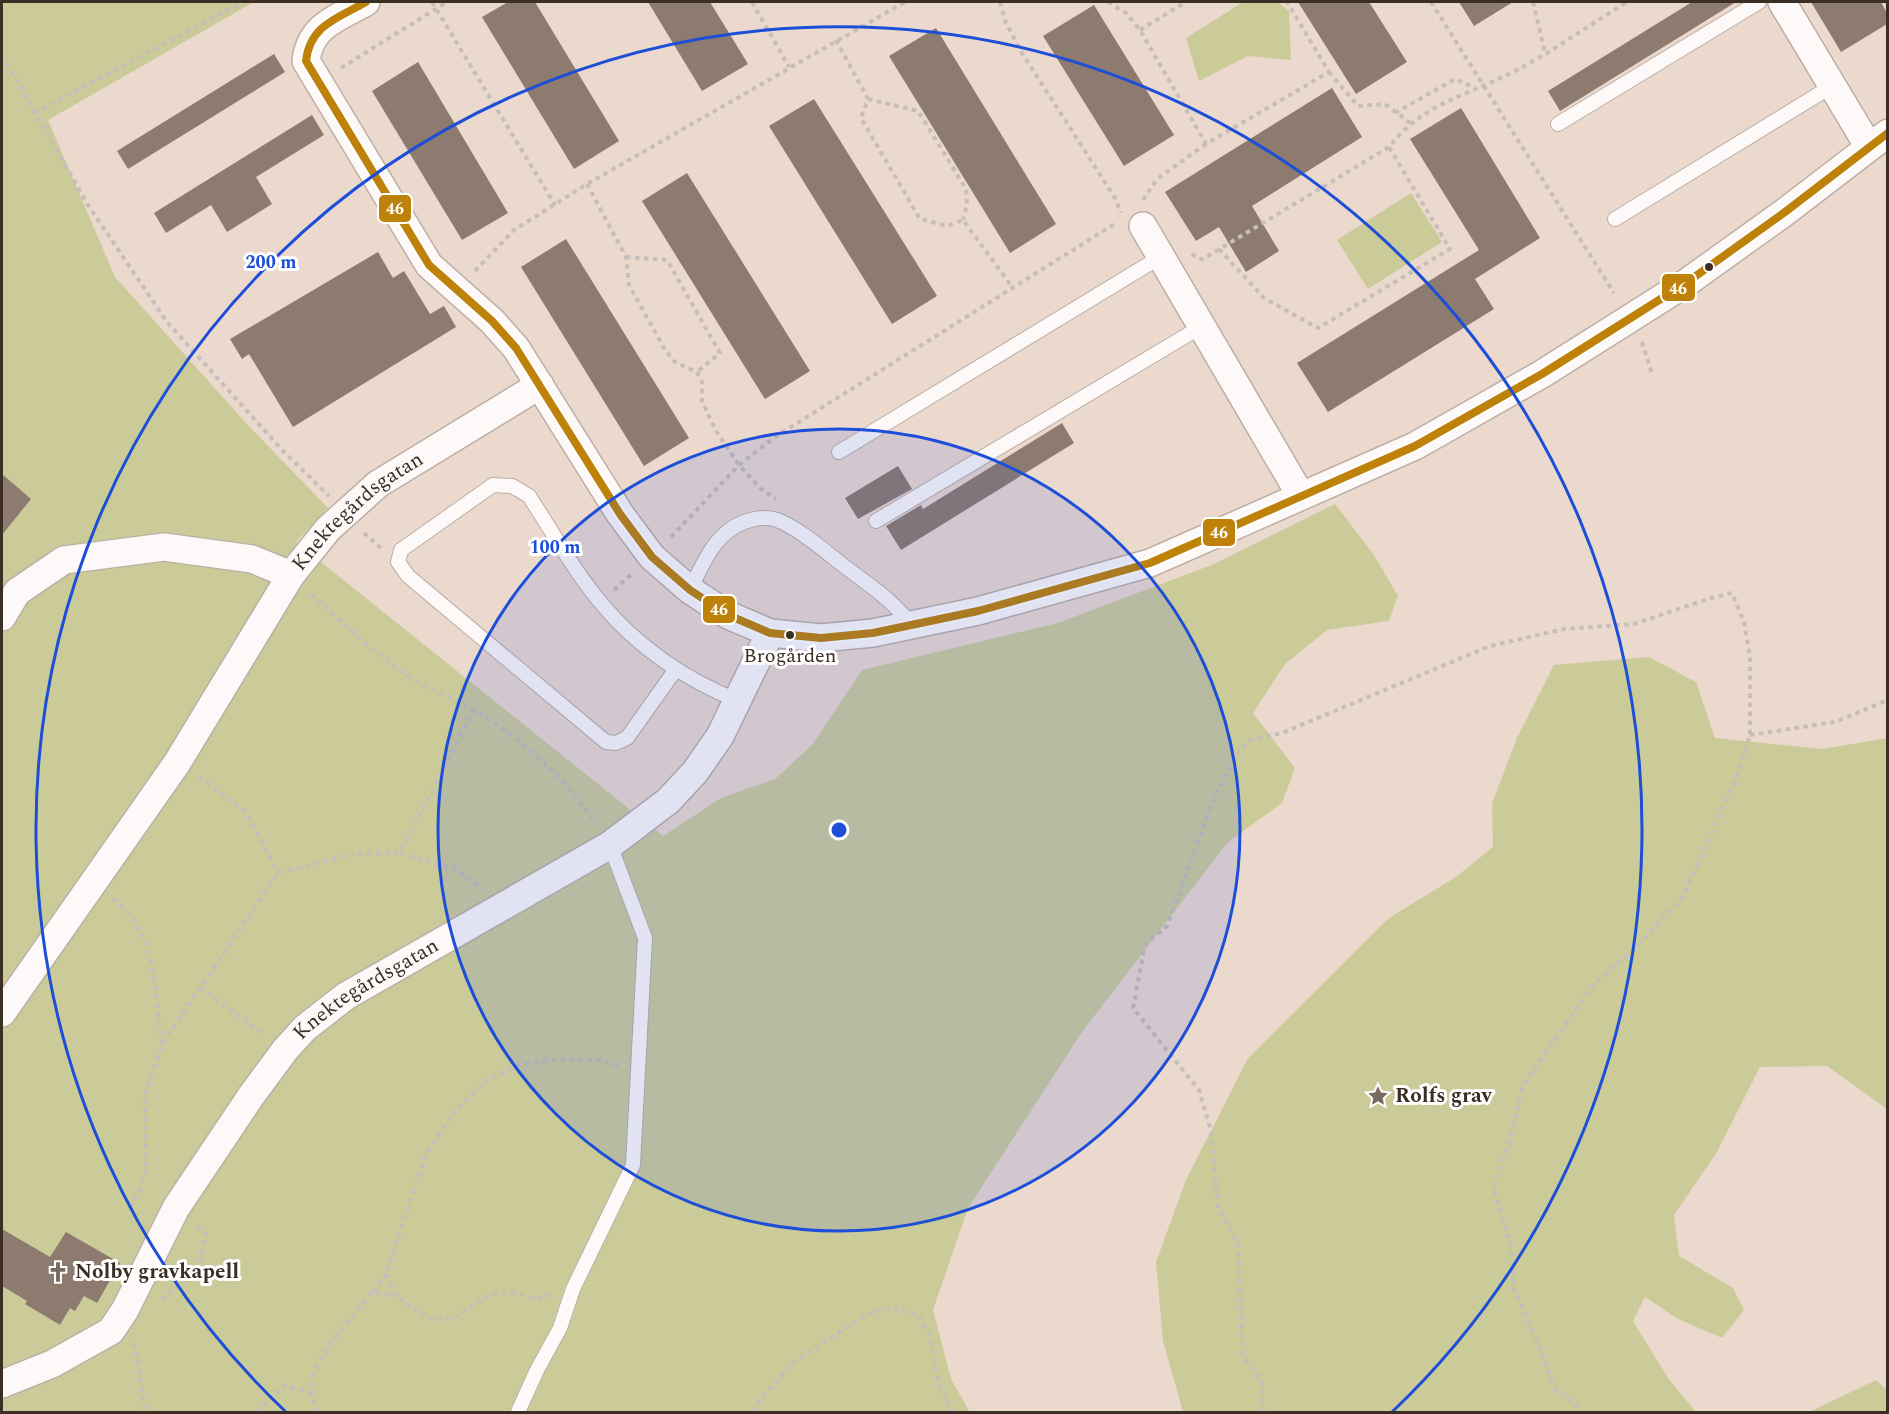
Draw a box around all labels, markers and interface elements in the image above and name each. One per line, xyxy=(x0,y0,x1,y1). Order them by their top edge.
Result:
line badge: 46 xyxy=(378,194,412,223)
text: 46 xyxy=(386,197,404,221)
text: 200 m xyxy=(245,249,297,276)
unlabelled marker xyxy=(1703,261,1715,273)
line badge: 46 xyxy=(1661,273,1696,302)
text: 46 xyxy=(1669,277,1687,301)
street label: Knektegårdsgatan xyxy=(284,444,430,578)
line badge: 46 xyxy=(1202,518,1236,547)
text: 46 xyxy=(1210,521,1228,545)
text: 100 m xyxy=(529,534,581,561)
line badge: 46 xyxy=(702,595,736,624)
text: 46 xyxy=(710,598,728,622)
marker: Brogården xyxy=(784,629,796,641)
place label: Brogården xyxy=(744,641,836,671)
centre of rings xyxy=(829,820,849,840)
street label: Knektegårdsgatan xyxy=(285,930,445,1047)
place label: Rolfs grav xyxy=(1395,1080,1493,1112)
place icon: Rolfs grav xyxy=(1366,1084,1390,1108)
place label: Nolby gravkapell xyxy=(75,1256,239,1288)
church icon: Nolby gravkapell xyxy=(46,1260,70,1284)

